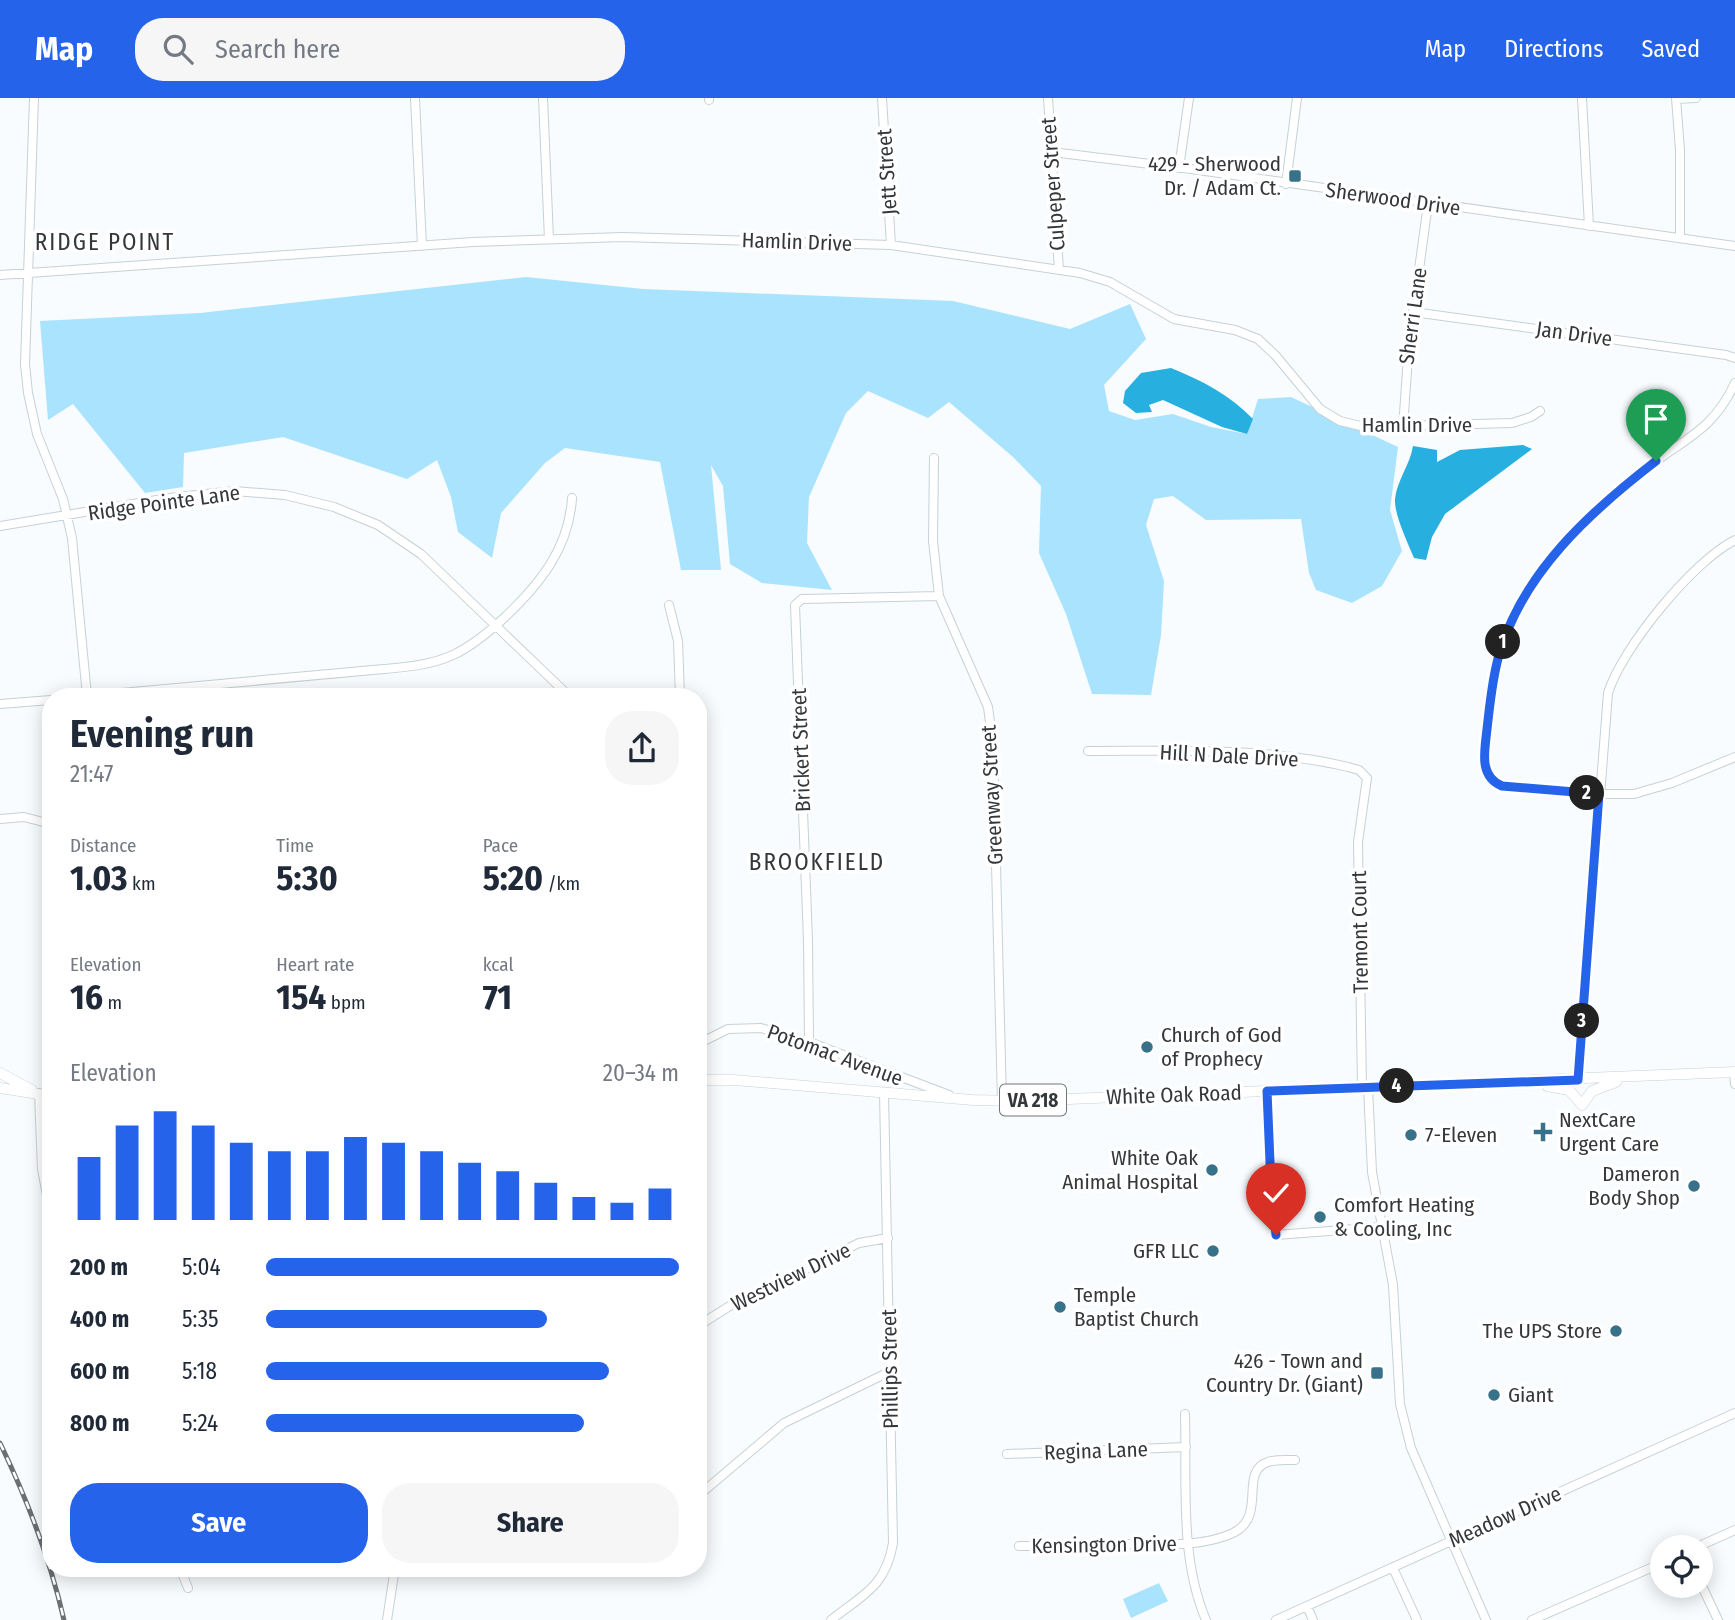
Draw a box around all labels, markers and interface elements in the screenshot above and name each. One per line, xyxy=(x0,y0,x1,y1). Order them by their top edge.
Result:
search box xyxy=(135,18,625,81)
text: Map xyxy=(35,29,93,69)
icon: search xyxy=(159,30,197,68)
text: Search here xyxy=(215,34,340,65)
text: Map xyxy=(1425,35,1466,63)
text: Directions xyxy=(1504,35,1603,63)
text: Saved xyxy=(1641,35,1700,63)
street label: Culpeper Street xyxy=(1035,116,1071,252)
street label: Jett Street xyxy=(871,128,903,216)
place label: 429 - Sherwood Dr. / Adam Ct. xyxy=(1148,151,1281,201)
marker: 429 - Sherwood Dr. / Adam Ct. xyxy=(1287,168,1303,184)
street label: Sherwood Drive xyxy=(1324,177,1462,221)
street label: Hamlin Drive xyxy=(741,227,853,257)
district label: RIDGE POINT xyxy=(35,228,175,256)
street label: Sherri Lane xyxy=(1393,266,1433,366)
street label: Jan Drive xyxy=(1534,316,1614,352)
pin xyxy=(1626,389,1686,461)
icon: arrive xyxy=(1637,400,1675,438)
street label: Hamlin Drive xyxy=(1362,412,1472,438)
street label: Ridge Pointe Lane xyxy=(86,479,242,527)
pin: 1 xyxy=(1486,624,1520,660)
text: 1 xyxy=(1498,630,1507,653)
street label: Brickert Street xyxy=(786,688,816,812)
text: Evening run xyxy=(70,711,254,757)
button: share xyxy=(605,711,679,785)
street label: Greenway Street xyxy=(975,724,1009,866)
street label: Hill N Dale Drive xyxy=(1159,739,1299,773)
text: 21:47 xyxy=(70,760,113,788)
pin: 2 xyxy=(1570,776,1604,810)
text: 2 xyxy=(1582,781,1591,804)
text: Distance xyxy=(70,834,137,857)
text: Time xyxy=(276,834,314,857)
text: Pace xyxy=(483,834,518,857)
district label: BROOKFIELD xyxy=(749,848,885,876)
text: 1.03 xyxy=(70,857,128,899)
text: 5:30 xyxy=(276,857,338,899)
text: 5:20 xyxy=(483,857,543,899)
street label: Tremont Court xyxy=(1346,870,1374,994)
text: km xyxy=(128,872,156,895)
text: /km xyxy=(543,872,580,895)
text: Elevation xyxy=(70,953,142,976)
text: Heart rate xyxy=(276,953,354,976)
text: kcal xyxy=(483,953,513,976)
text: 16 xyxy=(70,976,103,1018)
text: 154 xyxy=(276,976,326,1018)
text: 71 xyxy=(483,976,512,1018)
text: m xyxy=(103,991,122,1014)
text: bpm xyxy=(326,991,366,1014)
pin: 3 xyxy=(1564,1004,1600,1038)
text: 3 xyxy=(1577,1009,1586,1032)
street label: Potomac Avenue xyxy=(764,1018,906,1092)
place label: Church of God of Prophecy xyxy=(1161,1022,1282,1072)
marker: Church of God of Prophecy xyxy=(1139,1039,1155,1055)
text: Elevation xyxy=(70,1059,157,1087)
text: 20–34 m xyxy=(603,1059,679,1087)
pin: 4 xyxy=(1380,1068,1414,1104)
text: 4 xyxy=(1392,1074,1401,1097)
street label: White Oak Road xyxy=(1106,1080,1242,1110)
road number: VA 218 xyxy=(1000,1084,1066,1116)
place label: NextCare Urgent Care xyxy=(1559,1107,1659,1157)
place label: 7-Eleven xyxy=(1425,1122,1497,1148)
marker: NextCare Urgent Care xyxy=(1533,1122,1553,1142)
marker: 7-Eleven xyxy=(1403,1127,1419,1143)
place label: White Oak Animal Hospital xyxy=(1062,1145,1198,1195)
place label: Dameron Body Shop xyxy=(1588,1161,1680,1211)
marker: White Oak Animal Hospital xyxy=(1204,1162,1220,1178)
pin xyxy=(1246,1163,1306,1235)
icon: check xyxy=(1257,1174,1295,1212)
marker: Dameron Body Shop xyxy=(1686,1178,1702,1194)
place label: Comfort Heating & Cooling, Inc xyxy=(1334,1192,1474,1242)
marker: Comfort Heating & Cooling, Inc xyxy=(1312,1209,1328,1225)
street label: Westview Drive xyxy=(727,1237,855,1317)
place label: GFR LLC xyxy=(1133,1238,1199,1264)
marker: GFR LLC xyxy=(1205,1243,1221,1259)
text: 200 m xyxy=(70,1253,128,1281)
text: 5:04 xyxy=(182,1253,221,1281)
place label: Temple Baptist Church xyxy=(1074,1282,1199,1332)
marker: Temple Baptist Church xyxy=(1052,1299,1068,1315)
text: 400 m xyxy=(70,1305,129,1333)
text: 5:35 xyxy=(182,1305,219,1333)
street label: Phillips Street xyxy=(876,1309,904,1429)
place label: The UPS Store xyxy=(1482,1318,1602,1344)
marker: The UPS Store xyxy=(1608,1323,1624,1339)
place label: 426 - Town and Country Dr. (Giant) xyxy=(1206,1348,1363,1398)
text: 600 m xyxy=(70,1357,129,1385)
text: 5:18 xyxy=(182,1357,217,1385)
marker: 426 - Town and Country Dr. (Giant) xyxy=(1369,1365,1385,1381)
place label: Giant xyxy=(1508,1382,1554,1408)
marker: Giant xyxy=(1486,1387,1502,1403)
text: 800 m xyxy=(70,1409,130,1437)
text: 5:24 xyxy=(182,1409,218,1437)
street label: Regina Lane xyxy=(1044,1436,1148,1466)
street label: Meadow Drive xyxy=(1445,1481,1565,1553)
button: Save xyxy=(70,1483,368,1563)
button: Share xyxy=(382,1483,679,1563)
street label: Kensington Drive xyxy=(1031,1531,1177,1559)
map controls xyxy=(1650,1535,1713,1598)
button: locate xyxy=(1650,1535,1713,1598)

